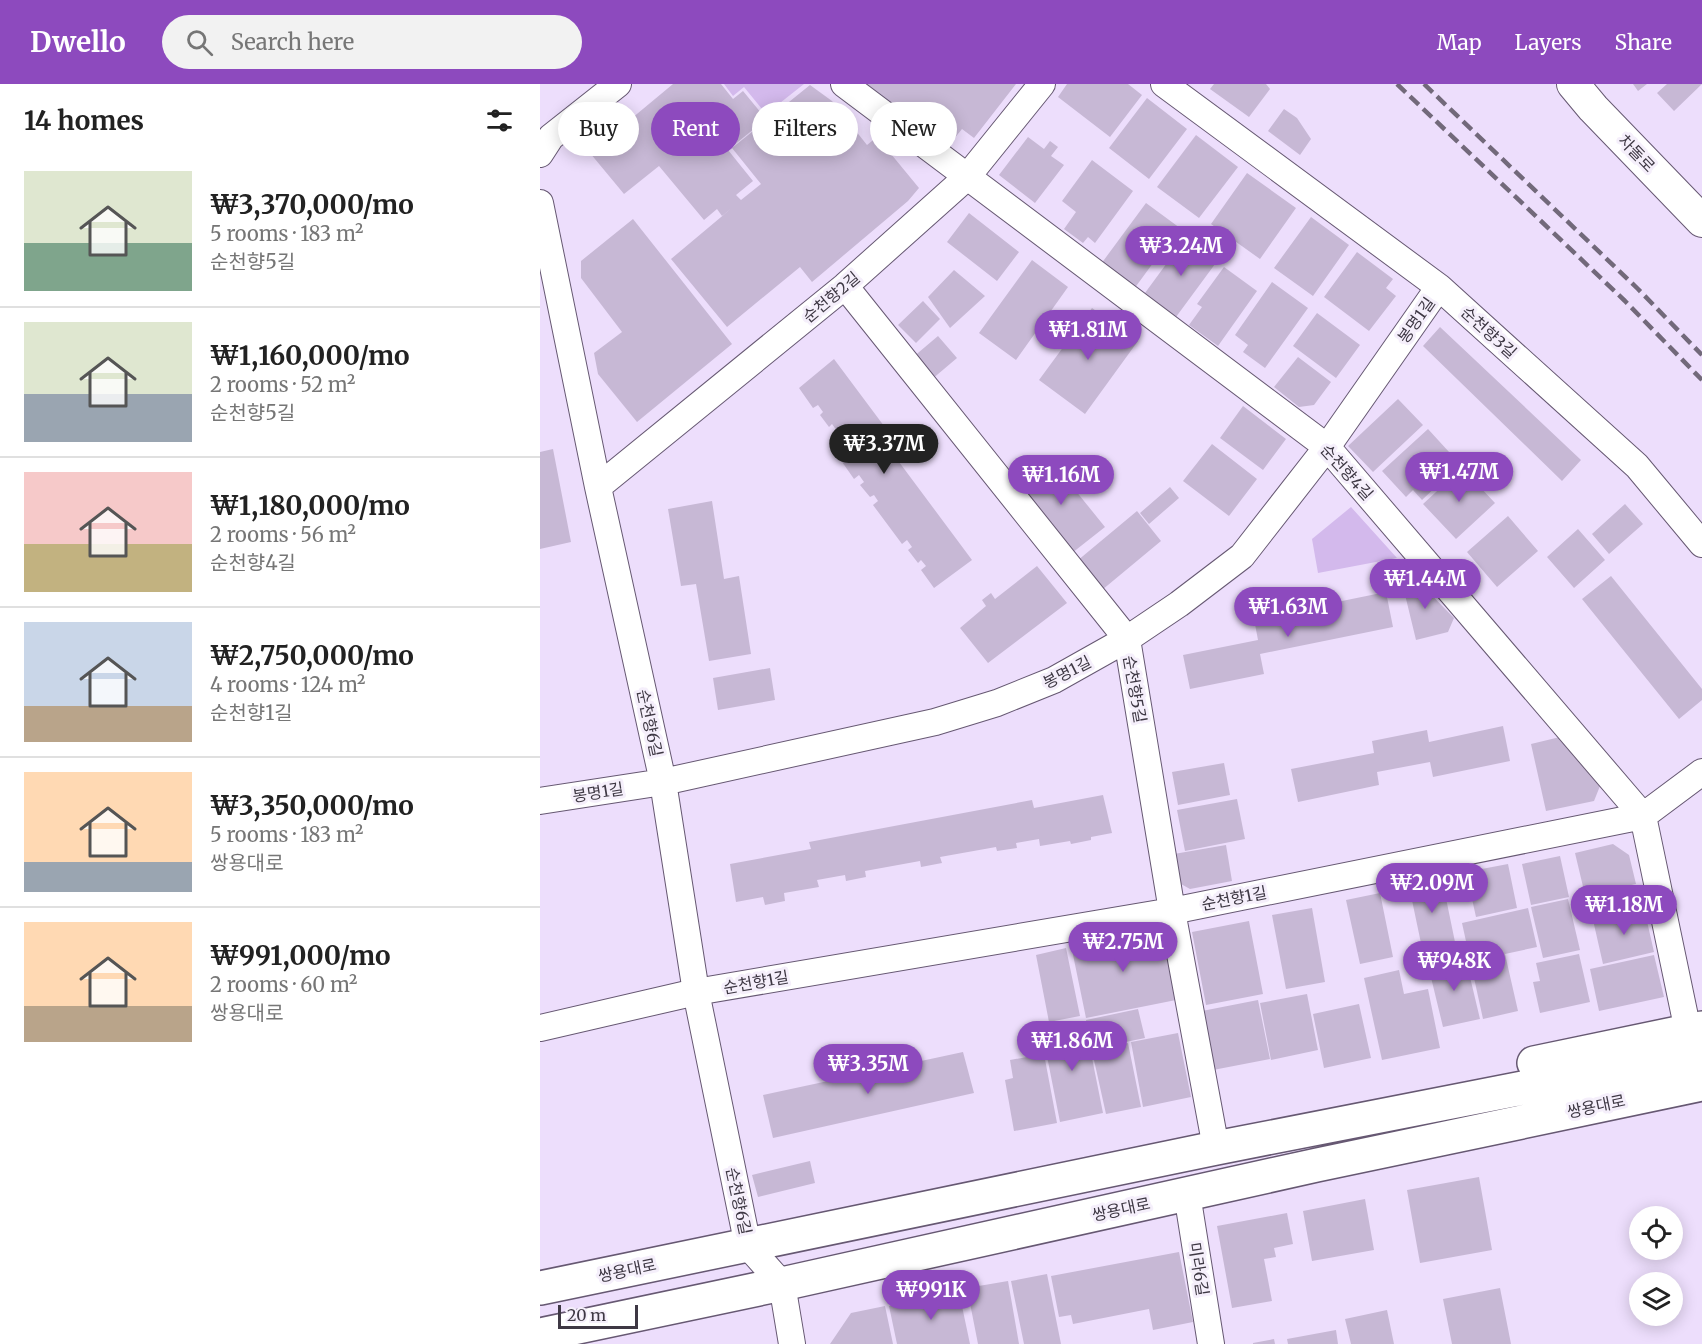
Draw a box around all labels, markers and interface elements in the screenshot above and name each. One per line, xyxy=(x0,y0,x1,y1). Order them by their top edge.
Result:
search box xyxy=(162,15,582,69)
text: Dwello xyxy=(30,24,126,60)
icon: search xyxy=(183,26,216,59)
text: Search here xyxy=(231,28,354,56)
text: Map xyxy=(1437,29,1482,56)
text: Layers xyxy=(1515,29,1582,56)
text: Share xyxy=(1615,29,1672,56)
chip: Buy xyxy=(558,102,639,156)
chip: Rent xyxy=(651,102,740,156)
chip: Filters xyxy=(752,102,858,156)
chip: New xyxy=(870,102,957,156)
text: 14 homes xyxy=(24,104,144,137)
icon: filters xyxy=(483,104,516,137)
street label: 차돌로 xyxy=(1614,130,1660,176)
text: ₩3,370,000/mo xyxy=(210,188,414,221)
icon: home xyxy=(72,195,144,267)
text: 5 rooms · 183 m² xyxy=(210,221,363,246)
pin: ₩3.24M xyxy=(1132,226,1230,277)
text: ₩3.24M xyxy=(1139,233,1223,258)
text: 순천향5길 xyxy=(210,249,295,274)
street label: 순천향2길 xyxy=(798,267,864,327)
street label: 봉명1길 xyxy=(1393,293,1439,347)
street label: 순천향3길 xyxy=(1457,302,1521,362)
pin: ₩1.81M xyxy=(1039,310,1137,361)
text: ₩1.81M xyxy=(1049,317,1127,342)
text: ₩1,160,000/mo xyxy=(210,339,410,372)
icon: home xyxy=(72,346,144,418)
text: 2 rooms · 52 m² xyxy=(210,372,355,397)
text: 순천향5길 xyxy=(210,400,295,425)
pin: ₩3.37M xyxy=(835,424,933,475)
text: ₩3.37M xyxy=(843,431,925,456)
street label: 순천향4길 xyxy=(1317,440,1377,504)
pin: ₩1.47M xyxy=(1410,452,1508,503)
pin: ₩1.16M xyxy=(1012,455,1110,506)
text: ₩1.47M xyxy=(1419,459,1499,484)
text: ₩1.16M xyxy=(1022,462,1100,487)
text: ₩1,180,000/mo xyxy=(210,489,410,522)
icon: home xyxy=(72,496,144,568)
text: 2 rooms · 56 m² xyxy=(210,522,356,547)
text: 순천향4길 xyxy=(210,550,296,575)
pin: ₩1.44M xyxy=(1376,559,1474,610)
text: ₩1.44M xyxy=(1384,566,1466,591)
pin: ₩1.63M xyxy=(1239,587,1337,638)
text: ₩1.63M xyxy=(1248,594,1328,619)
text: ₩2,750,000/mo xyxy=(210,639,414,672)
icon: home xyxy=(72,646,144,718)
street label: 봉명1길 xyxy=(1040,651,1094,693)
street label: 순천향5길 xyxy=(1119,654,1151,724)
text: 4 rooms · 124 m² xyxy=(210,672,365,697)
street label: 순천향6길 xyxy=(633,687,667,759)
text: 순천향1길 xyxy=(210,700,293,725)
street label: 봉명1길 xyxy=(571,778,625,806)
text: ₩3,350,000/mo xyxy=(210,789,414,822)
icon: home xyxy=(72,796,144,868)
text: 5 rooms · 183 m² xyxy=(210,822,363,847)
text: 쌍용대로 xyxy=(210,850,284,875)
pin: ₩2.09M xyxy=(1383,863,1481,914)
text: ₩2.09M xyxy=(1390,870,1474,895)
street label: 순천향1길 xyxy=(1200,882,1268,914)
pin: ₩1.18M xyxy=(1575,885,1673,936)
text: ₩1.18M xyxy=(1585,892,1663,917)
pin: ₩2.75M xyxy=(1074,922,1172,973)
text: ₩2.75M xyxy=(1082,929,1164,954)
text: ₩991,000/mo xyxy=(210,939,391,972)
pin: ₩948K xyxy=(1412,941,1496,992)
icon: home xyxy=(72,946,144,1018)
text: ₩948K xyxy=(1417,948,1491,973)
street label: 순천향1길 xyxy=(722,966,790,998)
text: 2 rooms · 60 m² xyxy=(210,972,357,997)
text: 쌍용대로 xyxy=(210,1000,284,1025)
pin: ₩1.86M xyxy=(1023,1021,1121,1072)
text: ₩1.86M xyxy=(1031,1028,1113,1053)
pin: ₩3.35M xyxy=(819,1044,917,1095)
text: ₩3.35M xyxy=(827,1051,909,1076)
street label: 쌍용대로 xyxy=(1565,1090,1627,1122)
street label: 순천향6길 xyxy=(722,1165,756,1237)
street label: 쌍용대로 xyxy=(1090,1193,1152,1225)
map controls xyxy=(1629,1206,1683,1326)
button: locate xyxy=(1629,1206,1683,1260)
street label: 미라6길 xyxy=(1185,1241,1213,1297)
street label: 쌍용대로 xyxy=(596,1254,658,1286)
pin: ₩991K xyxy=(889,1270,973,1321)
button: layers xyxy=(1629,1272,1683,1326)
text: ₩991K xyxy=(896,1277,966,1302)
scale bar xyxy=(558,1302,638,1330)
text: 20 m xyxy=(567,1305,606,1325)

